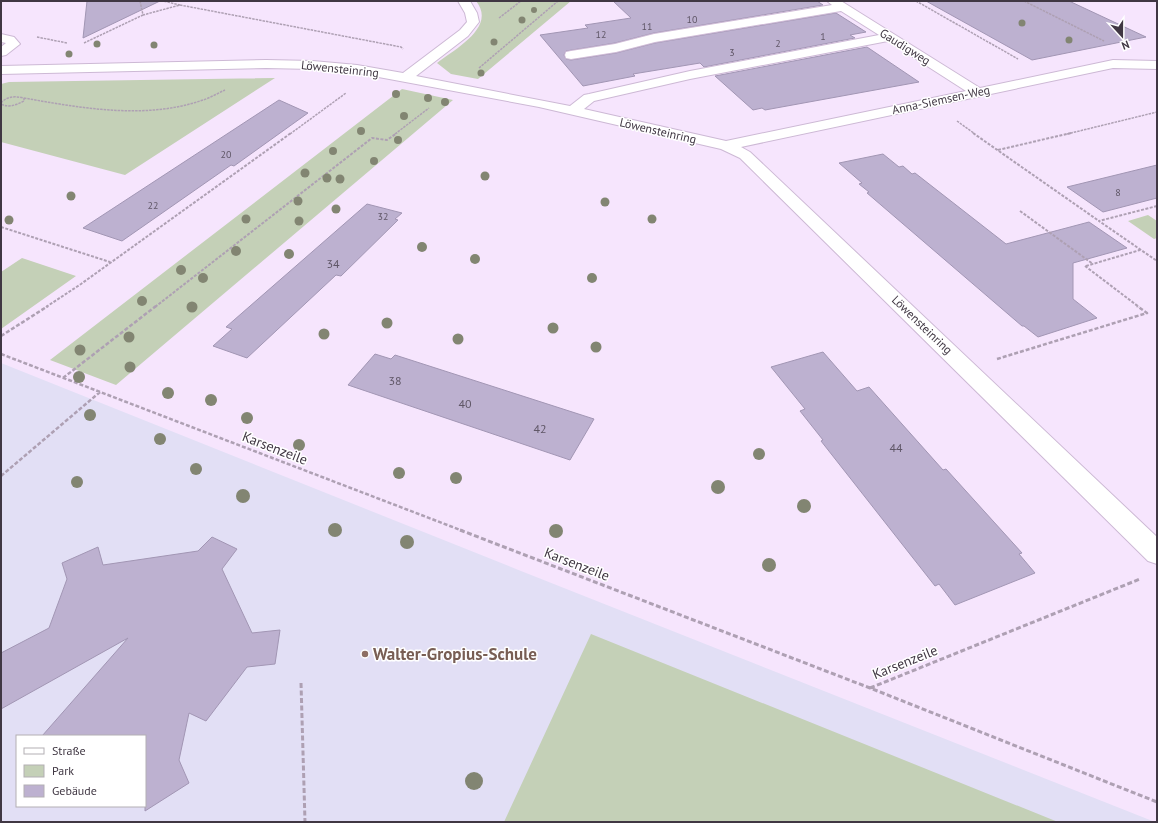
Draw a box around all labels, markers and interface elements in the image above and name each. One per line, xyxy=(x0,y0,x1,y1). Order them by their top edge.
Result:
house number: 10 xyxy=(687,13,698,26)
north arrow xyxy=(1102,16,1142,56)
house number: 11 xyxy=(642,20,652,33)
street label: Gaudigweg xyxy=(877,25,933,68)
house number: 12 xyxy=(596,28,606,41)
house number: 1 xyxy=(820,30,826,43)
house number: 2 xyxy=(775,37,781,50)
text: N xyxy=(1120,38,1131,53)
house number: 3 xyxy=(729,46,735,59)
street label: Löwensteinring xyxy=(300,57,380,80)
street label: Anna-Siemsen-Weg xyxy=(891,82,991,117)
street label: Löwensteinring xyxy=(618,114,698,147)
house number: 20 xyxy=(221,148,232,161)
house number: 8 xyxy=(1115,186,1121,199)
house number: 22 xyxy=(148,199,158,212)
house number: 32 xyxy=(378,210,388,223)
house number: 34 xyxy=(326,256,340,271)
street label: Löwensteinring xyxy=(889,292,956,357)
house number: 38 xyxy=(388,373,402,388)
house number: 40 xyxy=(458,396,472,411)
house number: 42 xyxy=(533,421,547,436)
street label: Karsenzeile xyxy=(240,427,310,469)
house number: 44 xyxy=(889,440,903,455)
street label: Karsenzeile xyxy=(542,543,612,585)
street label: Karsenzeile xyxy=(870,641,940,683)
place label: Walter-Gropius-Schule xyxy=(373,643,537,665)
marker: Walter-Gropius-Schule xyxy=(360,649,370,659)
legend xyxy=(16,735,146,807)
text: Straße xyxy=(52,743,86,758)
text: Park xyxy=(52,763,74,778)
text: Gebäude xyxy=(52,783,97,798)

